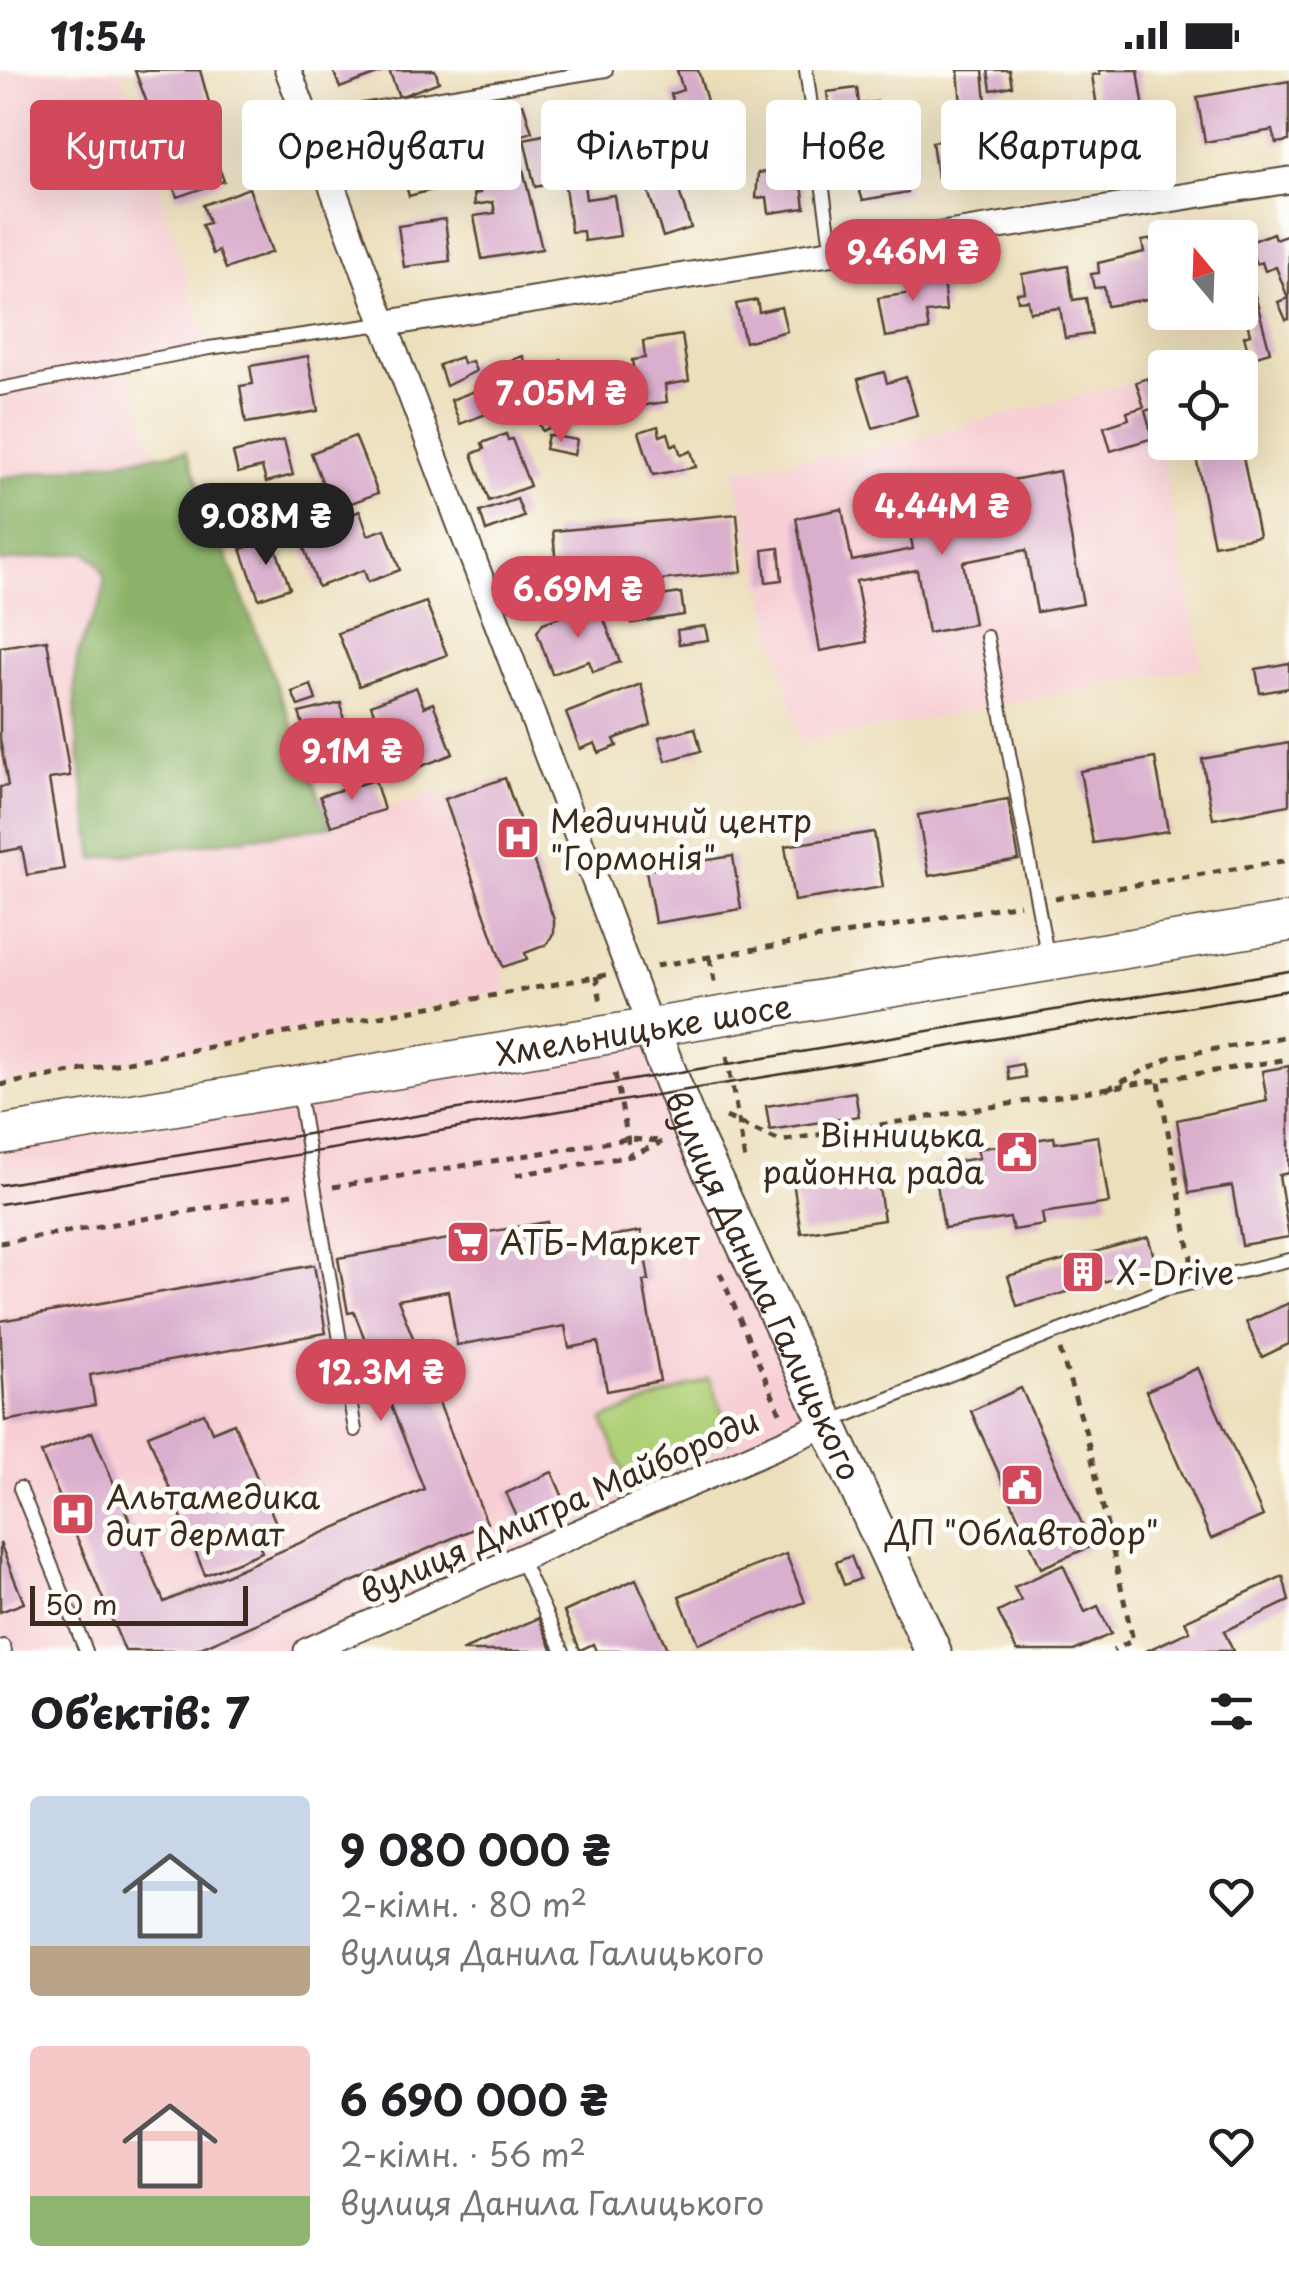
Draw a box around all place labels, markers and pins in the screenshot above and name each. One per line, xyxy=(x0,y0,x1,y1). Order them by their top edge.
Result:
pin: 9.46M ₴ xyxy=(821,219,1005,304)
pin: 7.05M ₴ xyxy=(469,360,653,445)
pin: 4.44M ₴ xyxy=(850,473,1034,558)
pin: 9.08M ₴ xyxy=(174,483,358,568)
pin: 6.69M ₴ xyxy=(486,556,670,641)
pin: 9.1M ₴ xyxy=(271,718,433,803)
place label: Медичний центр "Гормонія" xyxy=(550,796,812,881)
hospital icon: Медичний центр "Гормонія" xyxy=(495,815,541,861)
place label: Вінницька районна рада xyxy=(762,1110,984,1195)
public building icon: Вінницька районна рада xyxy=(994,1129,1040,1175)
place label: АТБ-Маркет xyxy=(500,1218,700,1266)
supermarket icon: АТБ-Маркет xyxy=(445,1219,491,1265)
place label: X-Drive xyxy=(1116,1248,1234,1296)
building icon: X-Drive xyxy=(1060,1249,1106,1295)
pin: 12.3M ₴ xyxy=(289,1339,473,1424)
public building icon: ДП "Облавтодор" xyxy=(999,1462,1045,1508)
place label: Альтамедика дит дермат xyxy=(106,1472,320,1557)
hospital icon: Альтамедика дит дермат xyxy=(50,1491,96,1537)
place label: ДП "Облавтодор" xyxy=(884,1508,1159,1556)

